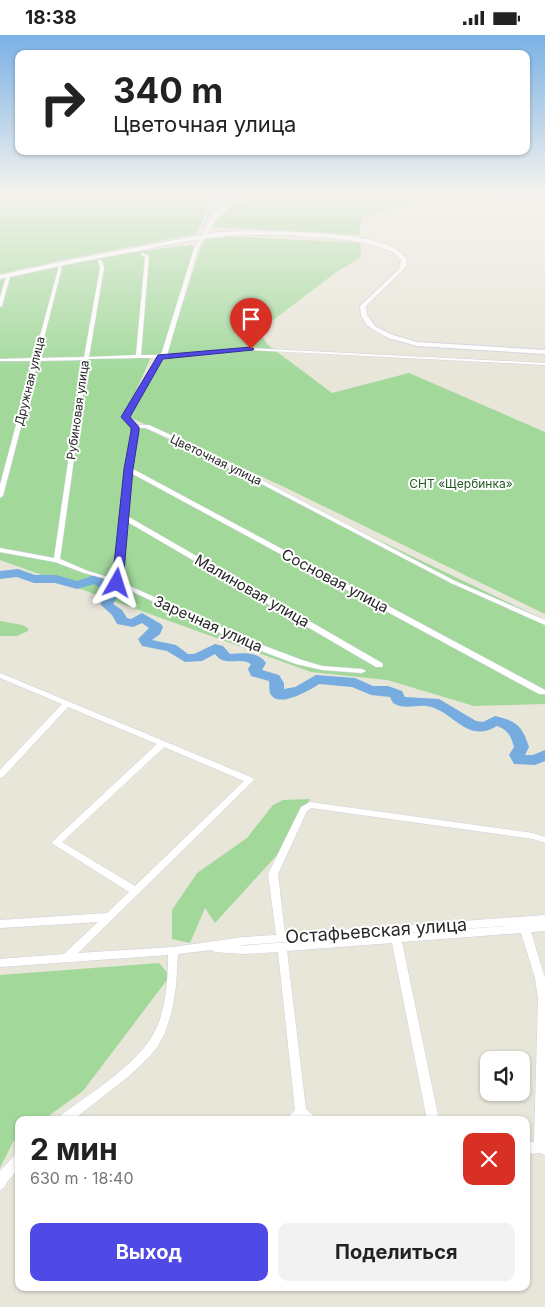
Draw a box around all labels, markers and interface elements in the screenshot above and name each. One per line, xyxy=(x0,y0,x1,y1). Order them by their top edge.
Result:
text: 18:38 xyxy=(25,6,77,29)
text: 340 m xyxy=(113,69,223,111)
icon: right xyxy=(30,70,95,135)
text: Цветочная улица xyxy=(113,111,296,137)
pin xyxy=(230,298,272,349)
icon: arrive xyxy=(237,305,265,333)
street label: Дружная улица xyxy=(11,335,48,427)
street label: Рубиновая улица xyxy=(63,359,92,461)
street label: Цветочная улица xyxy=(168,431,264,488)
park label: СНТ «Щербинка» xyxy=(409,476,513,491)
street label: Сосновая улица xyxy=(278,544,392,617)
street label: Малиновая улица xyxy=(191,550,313,631)
position arrow xyxy=(90,556,142,608)
street label: Заречная улица xyxy=(151,591,265,656)
street label: Остафьевская улица xyxy=(284,914,467,947)
map controls xyxy=(480,1051,530,1101)
button: sound xyxy=(480,1051,530,1101)
text: 2 мин xyxy=(30,1131,118,1167)
button: close xyxy=(463,1133,515,1185)
text: 630 m · 18:40 xyxy=(30,1168,133,1188)
button: Выход xyxy=(30,1223,268,1281)
button: Поделиться xyxy=(278,1223,515,1281)

